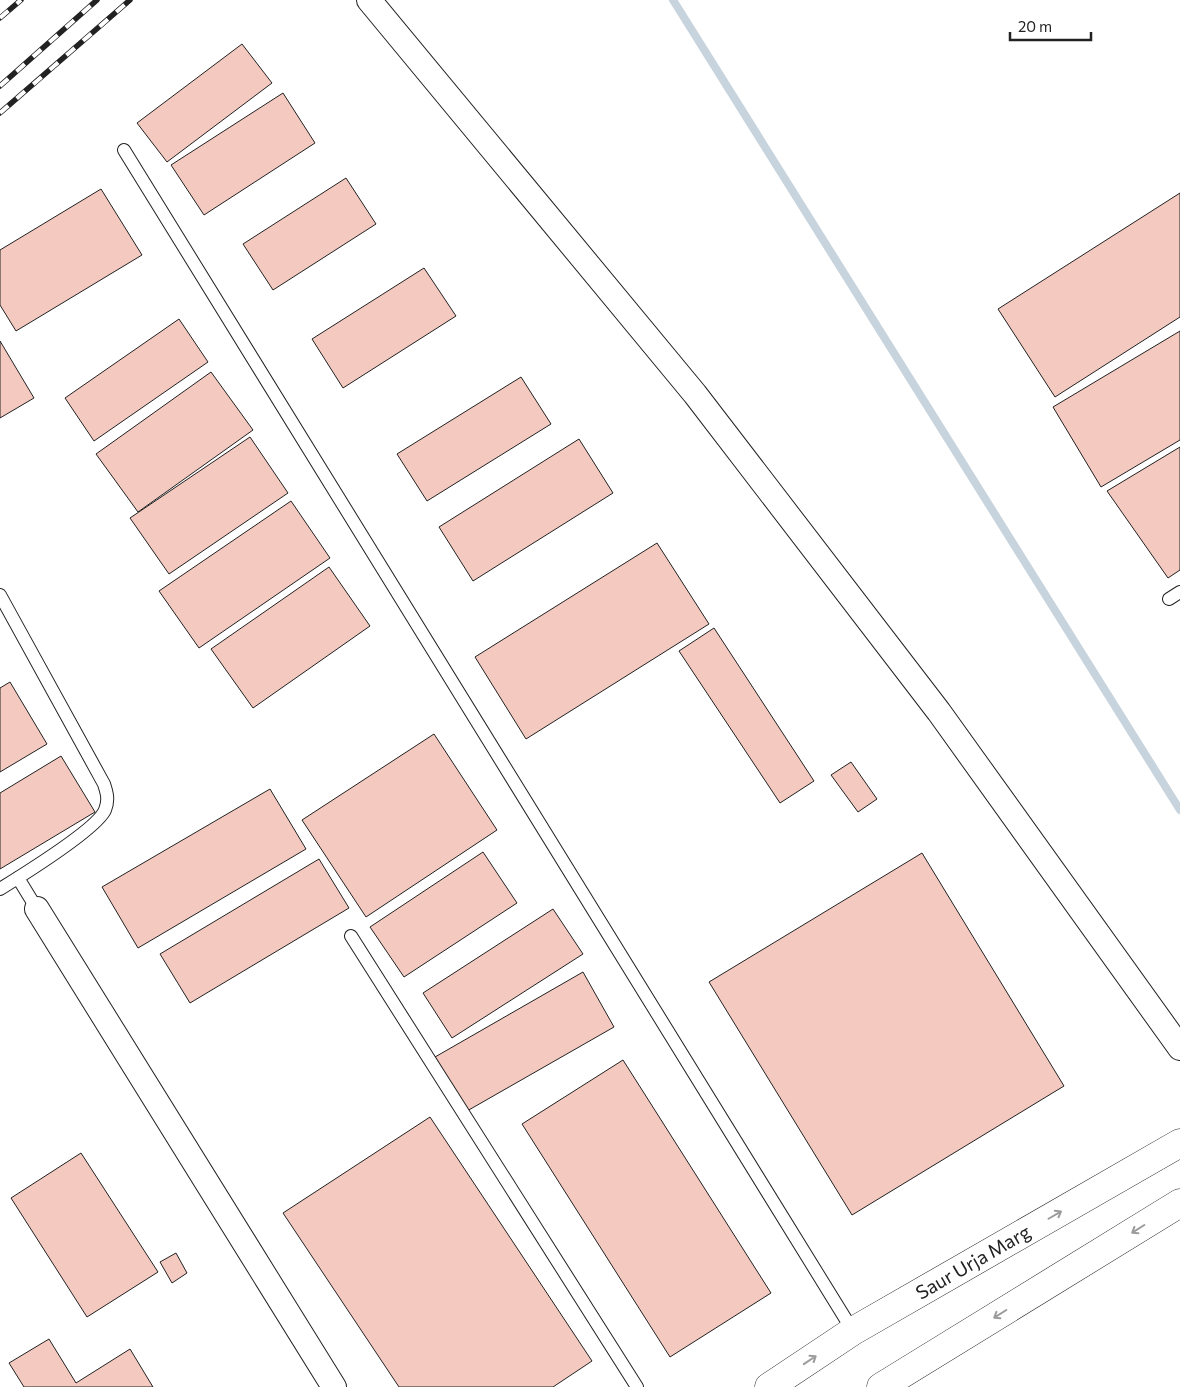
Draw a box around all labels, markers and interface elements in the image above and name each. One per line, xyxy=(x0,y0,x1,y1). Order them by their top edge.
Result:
scale bar xyxy=(1010,10,1091,42)
text: 20 m xyxy=(1018,17,1052,35)
one-way arrow xyxy=(1048,1210,1063,1220)
street label: Saur Urja Marg xyxy=(911,1219,1034,1304)
one-way arrow xyxy=(1132,1224,1146,1234)
one-way arrow xyxy=(993,1308,1007,1319)
one-way arrow xyxy=(803,1355,817,1365)

